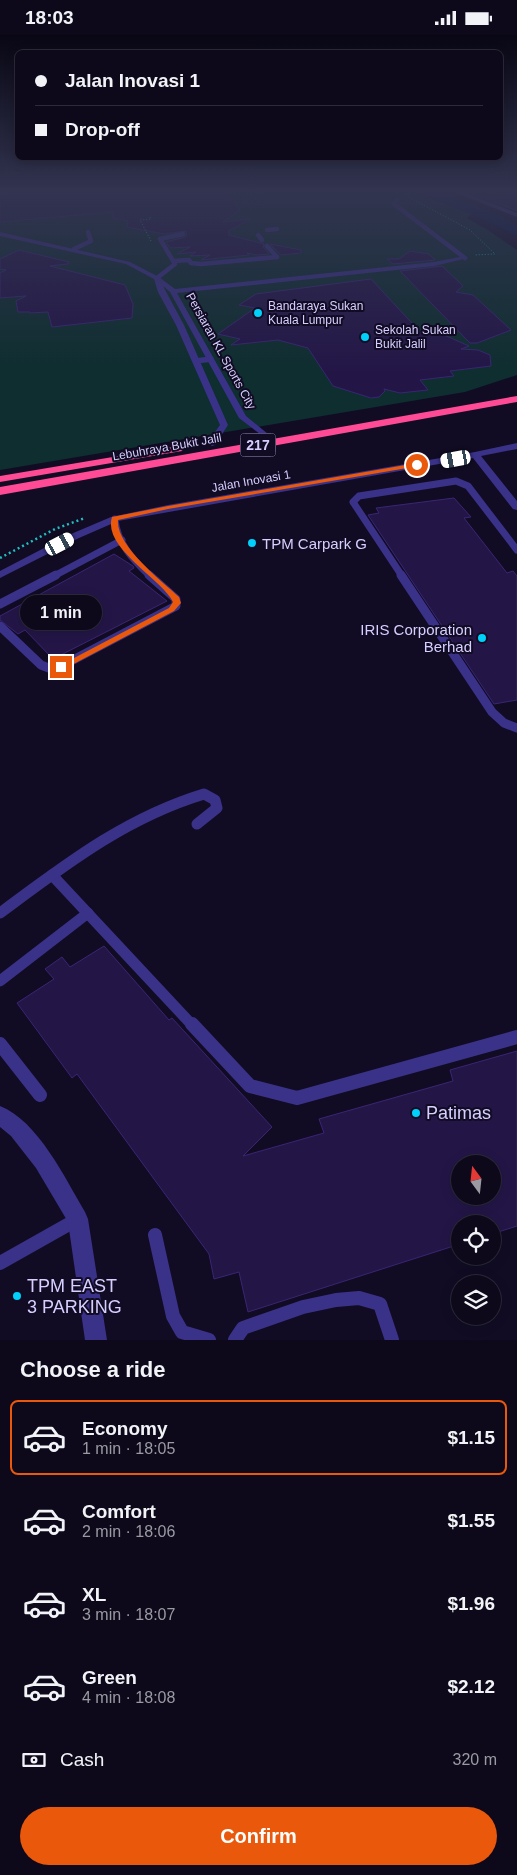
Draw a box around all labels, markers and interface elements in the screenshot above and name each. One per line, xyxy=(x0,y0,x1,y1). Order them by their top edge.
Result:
text: 18:03 xyxy=(25,7,74,28)
text: Jalan Inovasi 1 xyxy=(65,70,200,91)
text: Drop-off xyxy=(65,119,140,140)
street label: Persiaran KL Sports City xyxy=(183,290,259,412)
place label: Bandaraya Sukan Kuala Lumpur xyxy=(268,299,363,327)
marker: Bandaraya Sukan Kuala Lumpur xyxy=(252,307,264,319)
place label: Sekolah Sukan Bukit Jalil xyxy=(375,323,456,351)
marker: Sekolah Sukan Bukit Jalil xyxy=(359,331,371,343)
street label: Lebuhraya Bukit Jalil xyxy=(111,430,223,464)
road number: 217 xyxy=(240,433,276,457)
car xyxy=(439,449,472,469)
route start xyxy=(406,454,428,476)
street label: Jalan Inovasi 1 xyxy=(210,467,292,495)
car xyxy=(43,530,76,558)
place label: TPM Carpark G xyxy=(262,535,367,552)
marker: TPM Carpark G xyxy=(246,537,258,549)
callout: 1 min xyxy=(20,595,102,629)
text: 1 min xyxy=(40,604,82,621)
place label: IRIS Corporation Berhad xyxy=(360,621,472,655)
marker: IRIS Corporation Berhad xyxy=(476,632,488,644)
route end xyxy=(50,656,72,678)
place label: Patimas xyxy=(426,1103,491,1123)
marker: Patimas xyxy=(410,1107,422,1119)
north arrow xyxy=(451,1155,501,1205)
map controls xyxy=(451,1155,501,1325)
button: locate xyxy=(451,1215,501,1265)
button: layers xyxy=(451,1275,501,1325)
place label: TPM EAST 3 PARKING xyxy=(27,1276,122,1317)
marker: TPM EAST 3 PARKING xyxy=(11,1290,23,1302)
text: Choose a ride xyxy=(20,1357,165,1382)
icon: car xyxy=(22,1415,67,1460)
text: Economy xyxy=(82,1418,168,1439)
text: $1.15 xyxy=(447,1427,495,1448)
text: 1 min · 18:05 xyxy=(82,1440,175,1457)
icon: car xyxy=(22,1498,67,1543)
text: Comfort xyxy=(82,1501,156,1522)
text: $1.55 xyxy=(447,1510,495,1531)
text: 2 min · 18:06 xyxy=(82,1523,175,1540)
icon: car xyxy=(22,1581,67,1626)
text: XL xyxy=(82,1584,106,1605)
text: $1.96 xyxy=(447,1593,495,1614)
text: 3 min · 18:07 xyxy=(82,1606,175,1623)
icon: car xyxy=(22,1664,67,1709)
text: Green xyxy=(82,1667,137,1688)
text: $2.12 xyxy=(447,1676,495,1697)
text: 4 min · 18:08 xyxy=(82,1689,175,1706)
icon: cash xyxy=(20,1746,48,1774)
text: Cash xyxy=(60,1749,104,1770)
text: 320 m xyxy=(453,1751,497,1768)
button: Confirm xyxy=(20,1807,497,1865)

